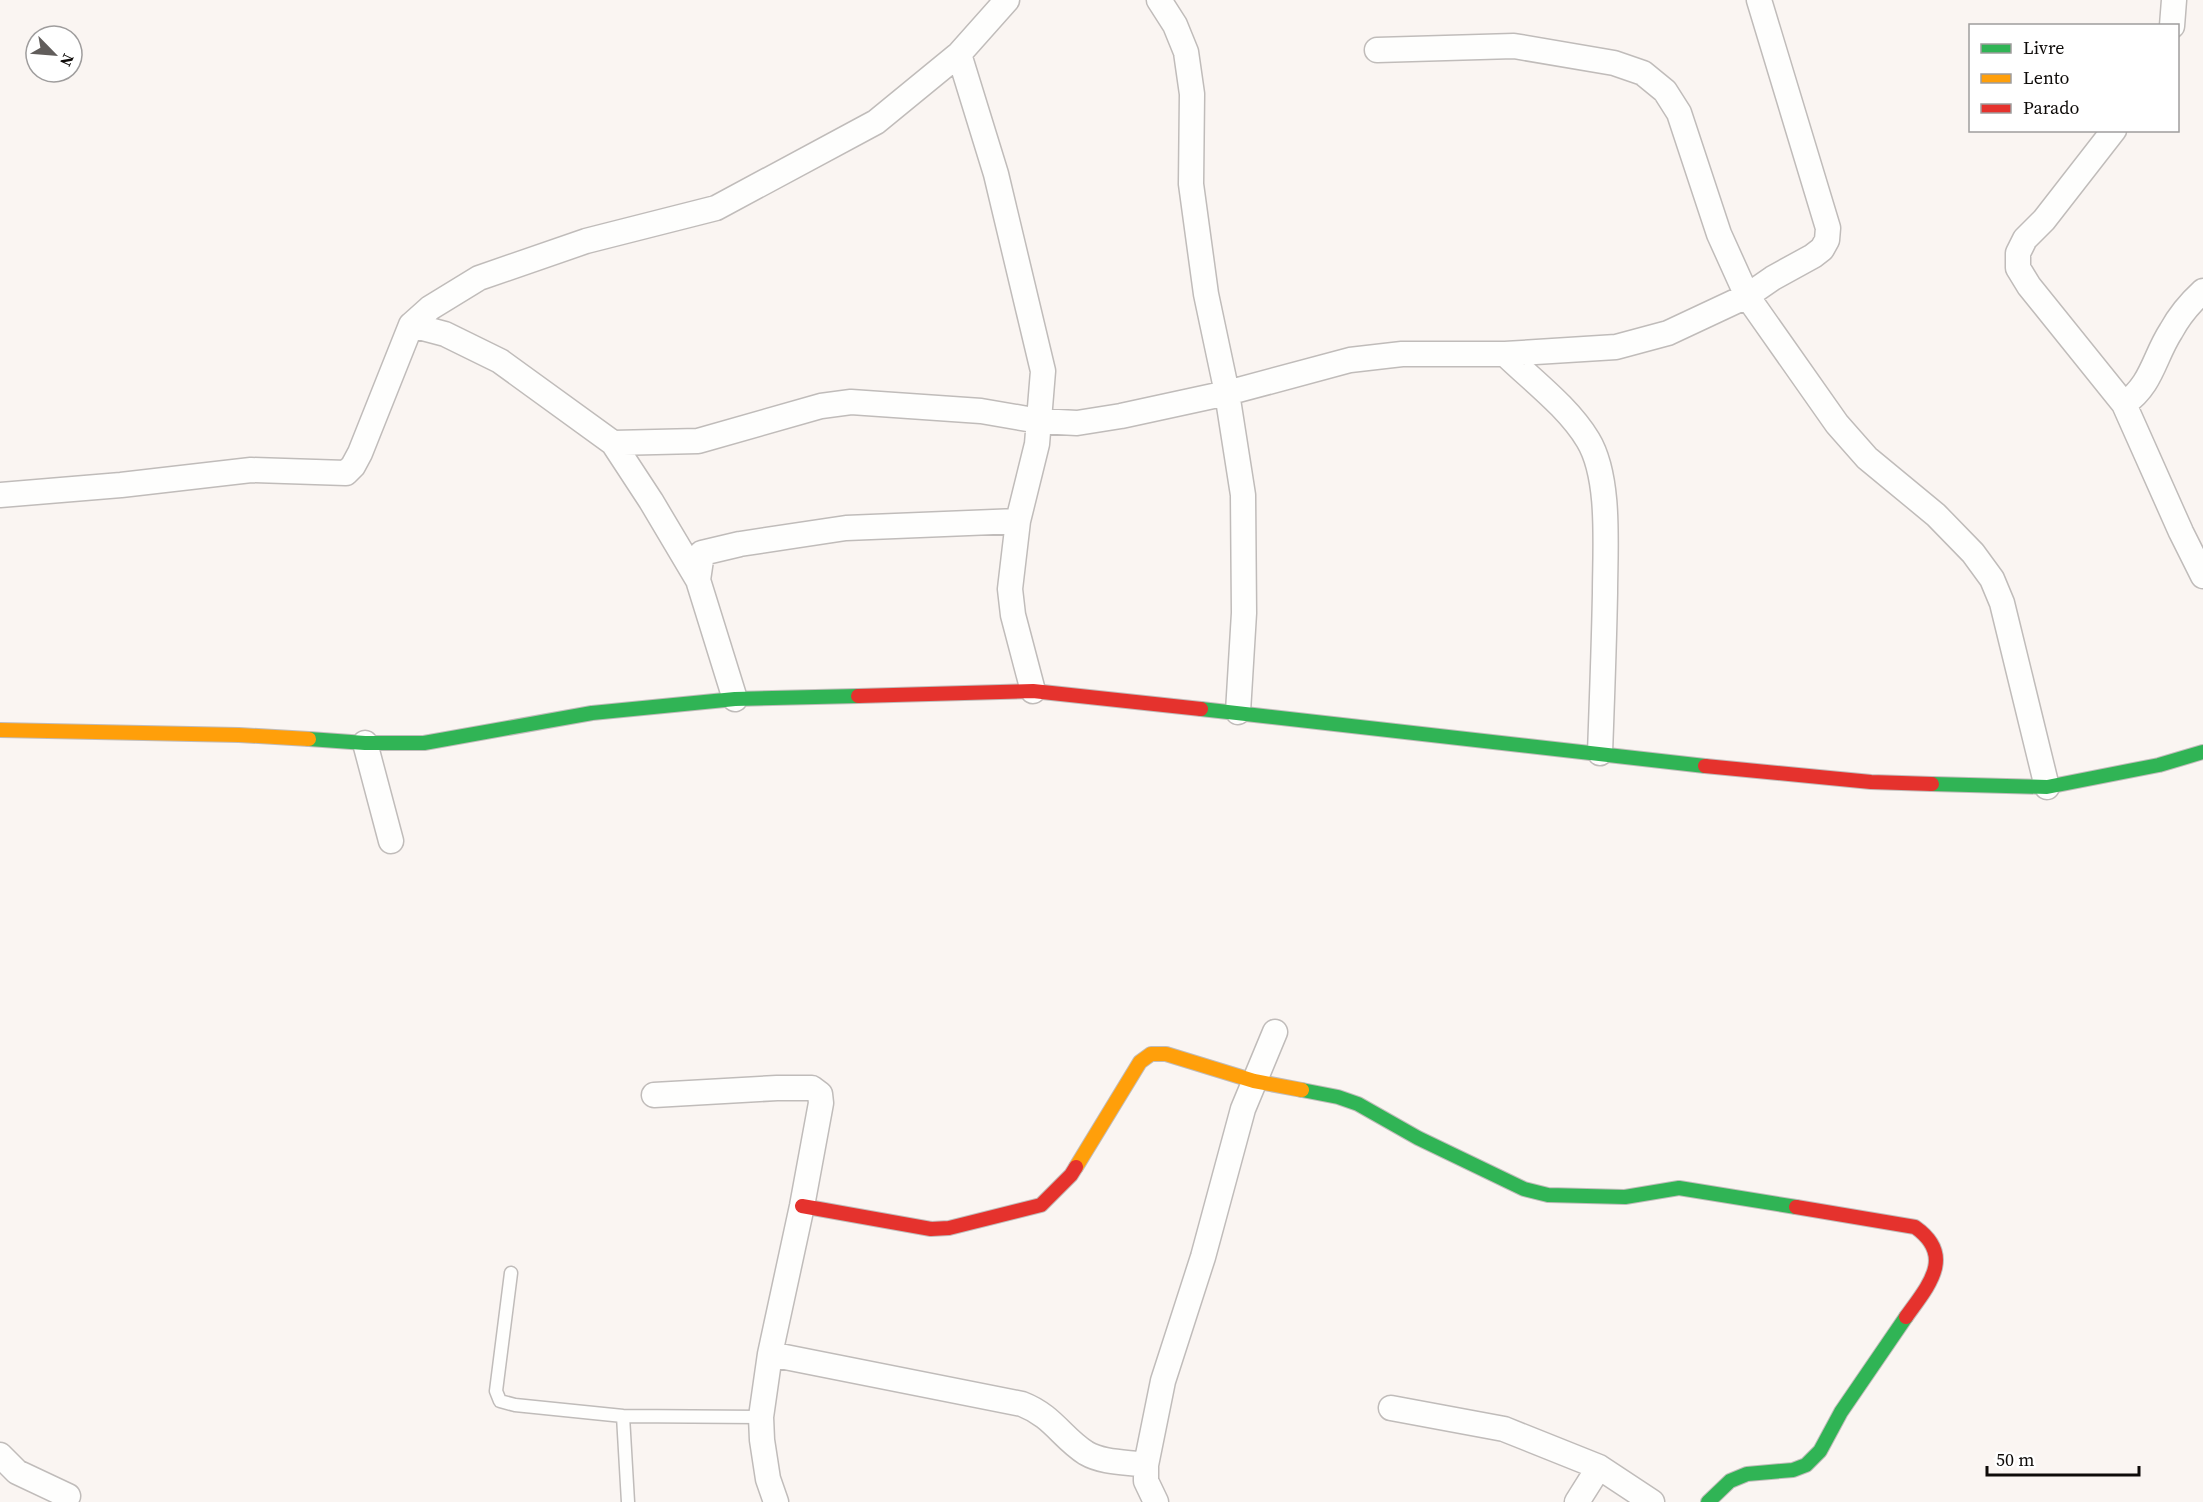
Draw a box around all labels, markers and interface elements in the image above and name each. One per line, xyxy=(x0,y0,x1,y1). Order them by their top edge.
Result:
north arrow xyxy=(24,24,84,84)
legend xyxy=(1969,24,2179,132)
text: Livre xyxy=(2023,35,2065,60)
text: N xyxy=(55,50,80,71)
text: Lento xyxy=(2023,65,2070,90)
text: Parado xyxy=(2023,95,2079,120)
scale bar xyxy=(1987,1439,2138,1477)
text: 50 m xyxy=(1996,1447,2034,1472)

